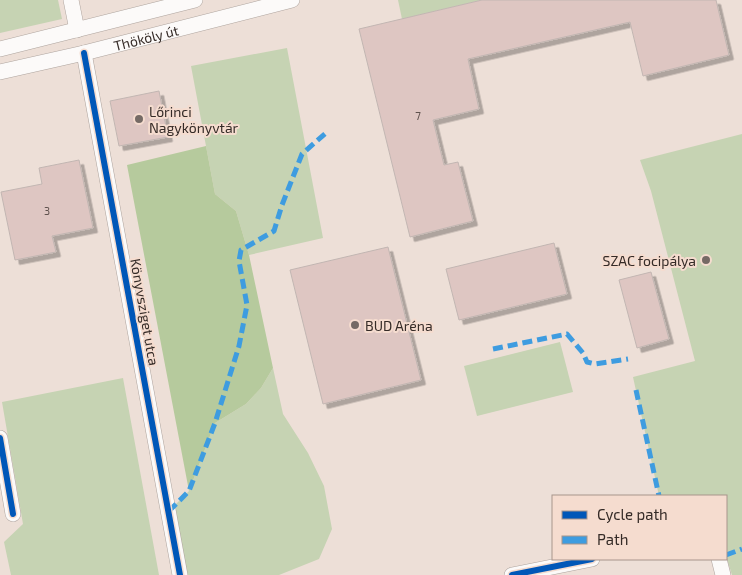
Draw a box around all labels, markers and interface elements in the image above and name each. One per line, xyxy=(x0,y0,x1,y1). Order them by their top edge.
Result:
street label: Thököly út xyxy=(112,21,180,54)
place label: Lőrinci Nagykönyvtár xyxy=(149,103,239,136)
house number: 7 xyxy=(415,109,421,122)
marker: Lőrinci Nagykönyvtár xyxy=(133,113,145,125)
house number: 3 xyxy=(44,204,50,217)
place label: SZAC focipálya xyxy=(603,252,696,269)
marker: SZAC focipálya xyxy=(700,254,712,266)
street label: Könyvsziget utca xyxy=(127,257,163,367)
place label: BUD Aréna xyxy=(365,317,433,334)
marker: BUD Aréna xyxy=(349,319,361,331)
legend xyxy=(552,495,727,560)
text: Cycle path xyxy=(597,505,668,523)
text: Path xyxy=(597,530,628,548)

